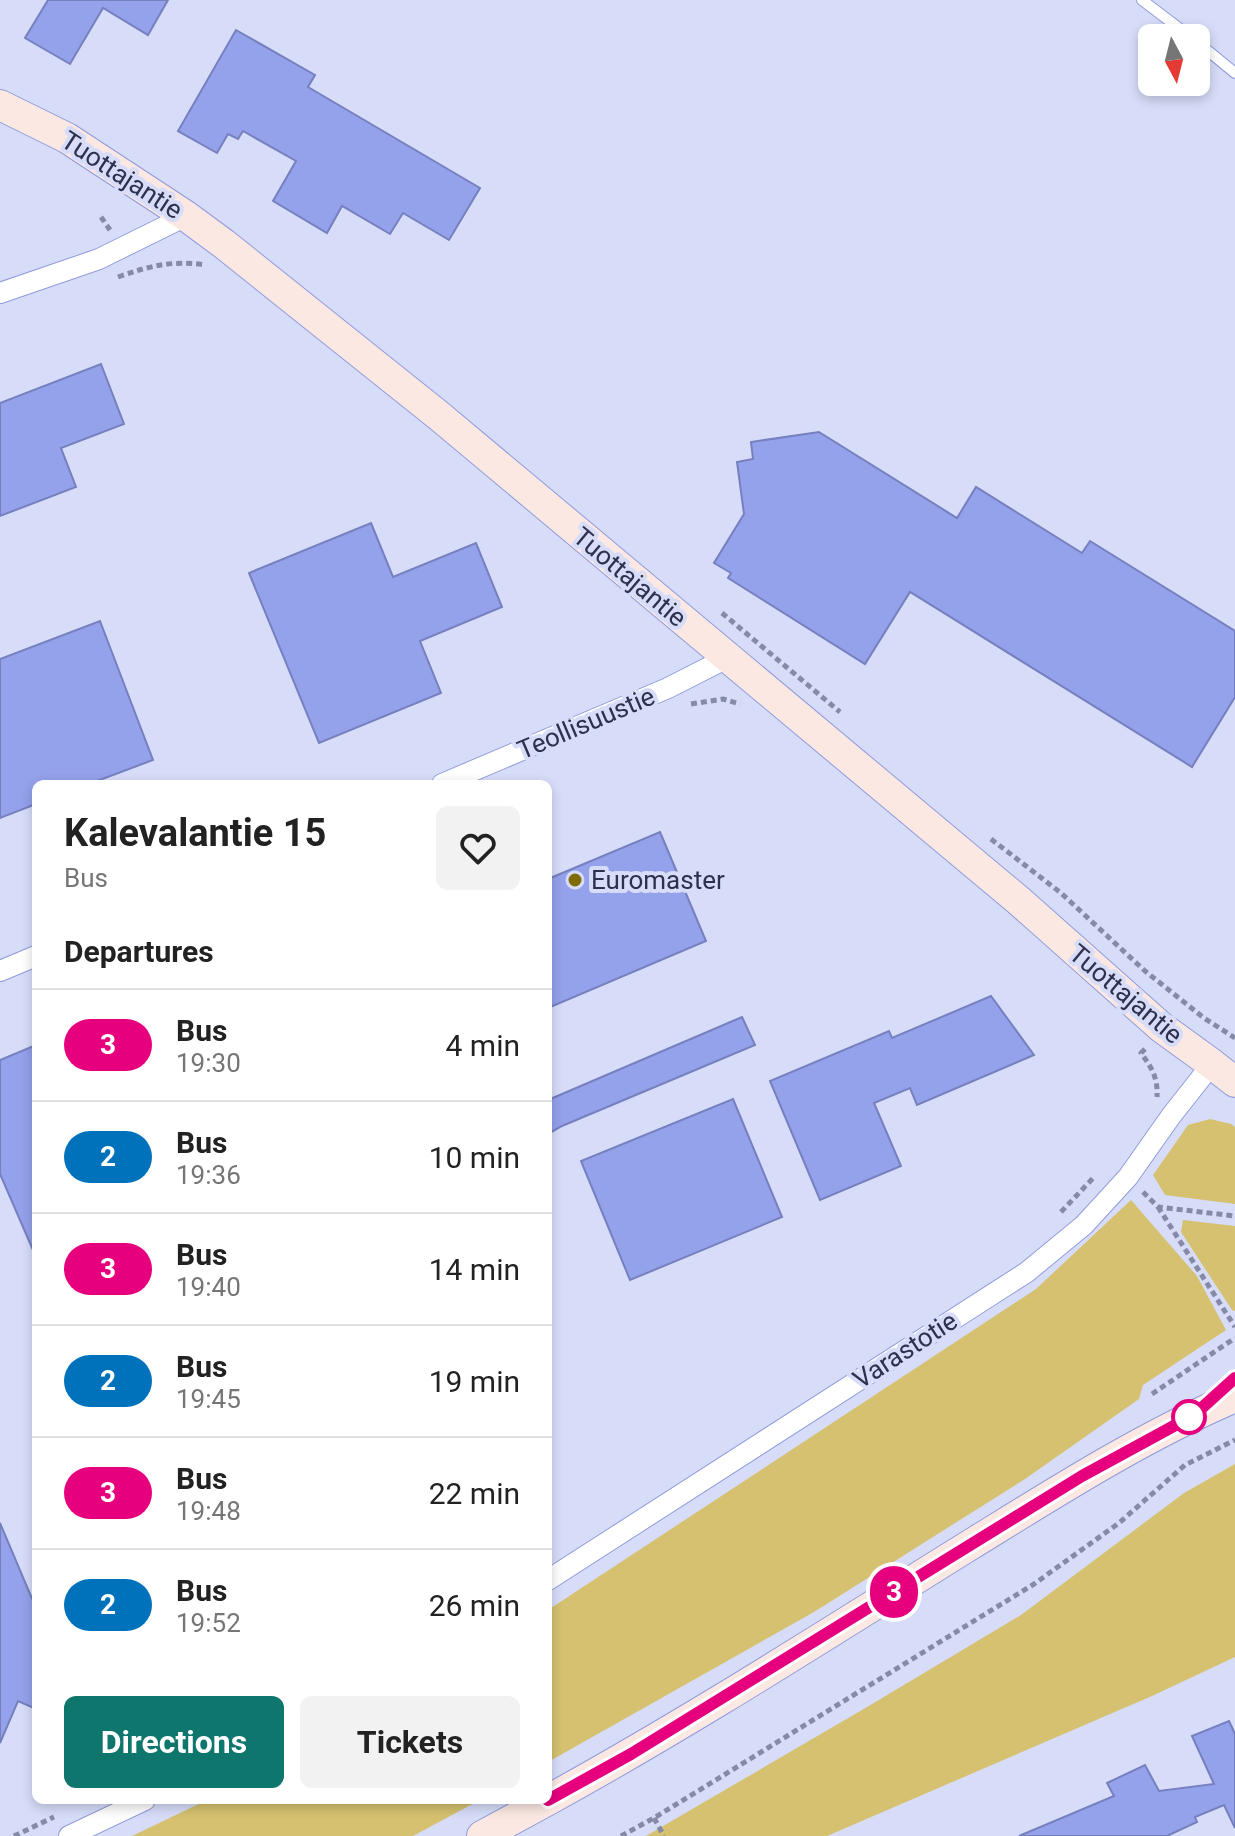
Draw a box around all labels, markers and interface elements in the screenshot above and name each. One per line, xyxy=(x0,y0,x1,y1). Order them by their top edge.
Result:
north arrow xyxy=(1138,24,1210,96)
map controls xyxy=(1138,24,1210,96)
street label: Tuottajantie xyxy=(56,125,188,225)
street label: Tuottajantie xyxy=(568,521,692,633)
street label: Teollisuustie xyxy=(513,681,659,765)
button: heart xyxy=(436,806,520,890)
text: Kalevalantie 15 xyxy=(64,811,326,855)
text: Bus xyxy=(64,863,108,893)
place label: Euromaster xyxy=(591,865,725,895)
marker: Euromaster xyxy=(566,871,584,889)
text: Departures xyxy=(64,934,214,969)
street label: Tuottajantie xyxy=(1064,938,1188,1050)
text: Bus xyxy=(176,1013,227,1048)
text: 3 xyxy=(100,1028,116,1061)
text: 4 min xyxy=(446,1028,520,1063)
text: 19:30 xyxy=(176,1048,241,1078)
text: Bus xyxy=(176,1125,227,1160)
text: 2 xyxy=(100,1140,116,1173)
text: 10 min xyxy=(429,1140,520,1175)
text: 19:36 xyxy=(176,1160,241,1190)
text: Bus xyxy=(176,1237,227,1272)
text: 3 xyxy=(100,1252,116,1285)
text: 14 min xyxy=(429,1252,520,1287)
text: 19:40 xyxy=(176,1272,241,1302)
street label: Varastotie xyxy=(847,1305,963,1395)
text: Bus xyxy=(176,1349,227,1384)
text: 2 xyxy=(100,1364,116,1397)
text: 19 min xyxy=(429,1364,520,1399)
text: 19:45 xyxy=(176,1384,241,1414)
unlabelled marker xyxy=(1172,1400,1206,1434)
text: Bus xyxy=(176,1461,227,1496)
text: 3 xyxy=(100,1476,116,1509)
text: 22 min xyxy=(429,1476,520,1511)
text: 19:48 xyxy=(176,1496,241,1526)
line badge: 3 xyxy=(868,1566,920,1618)
text: Bus xyxy=(176,1573,227,1608)
text: 3 xyxy=(886,1575,902,1608)
text: 2 xyxy=(100,1588,116,1621)
text: 26 min xyxy=(429,1588,520,1623)
text: 19:52 xyxy=(176,1608,241,1638)
button: Directions xyxy=(64,1696,284,1788)
button: Tickets xyxy=(300,1696,520,1788)

